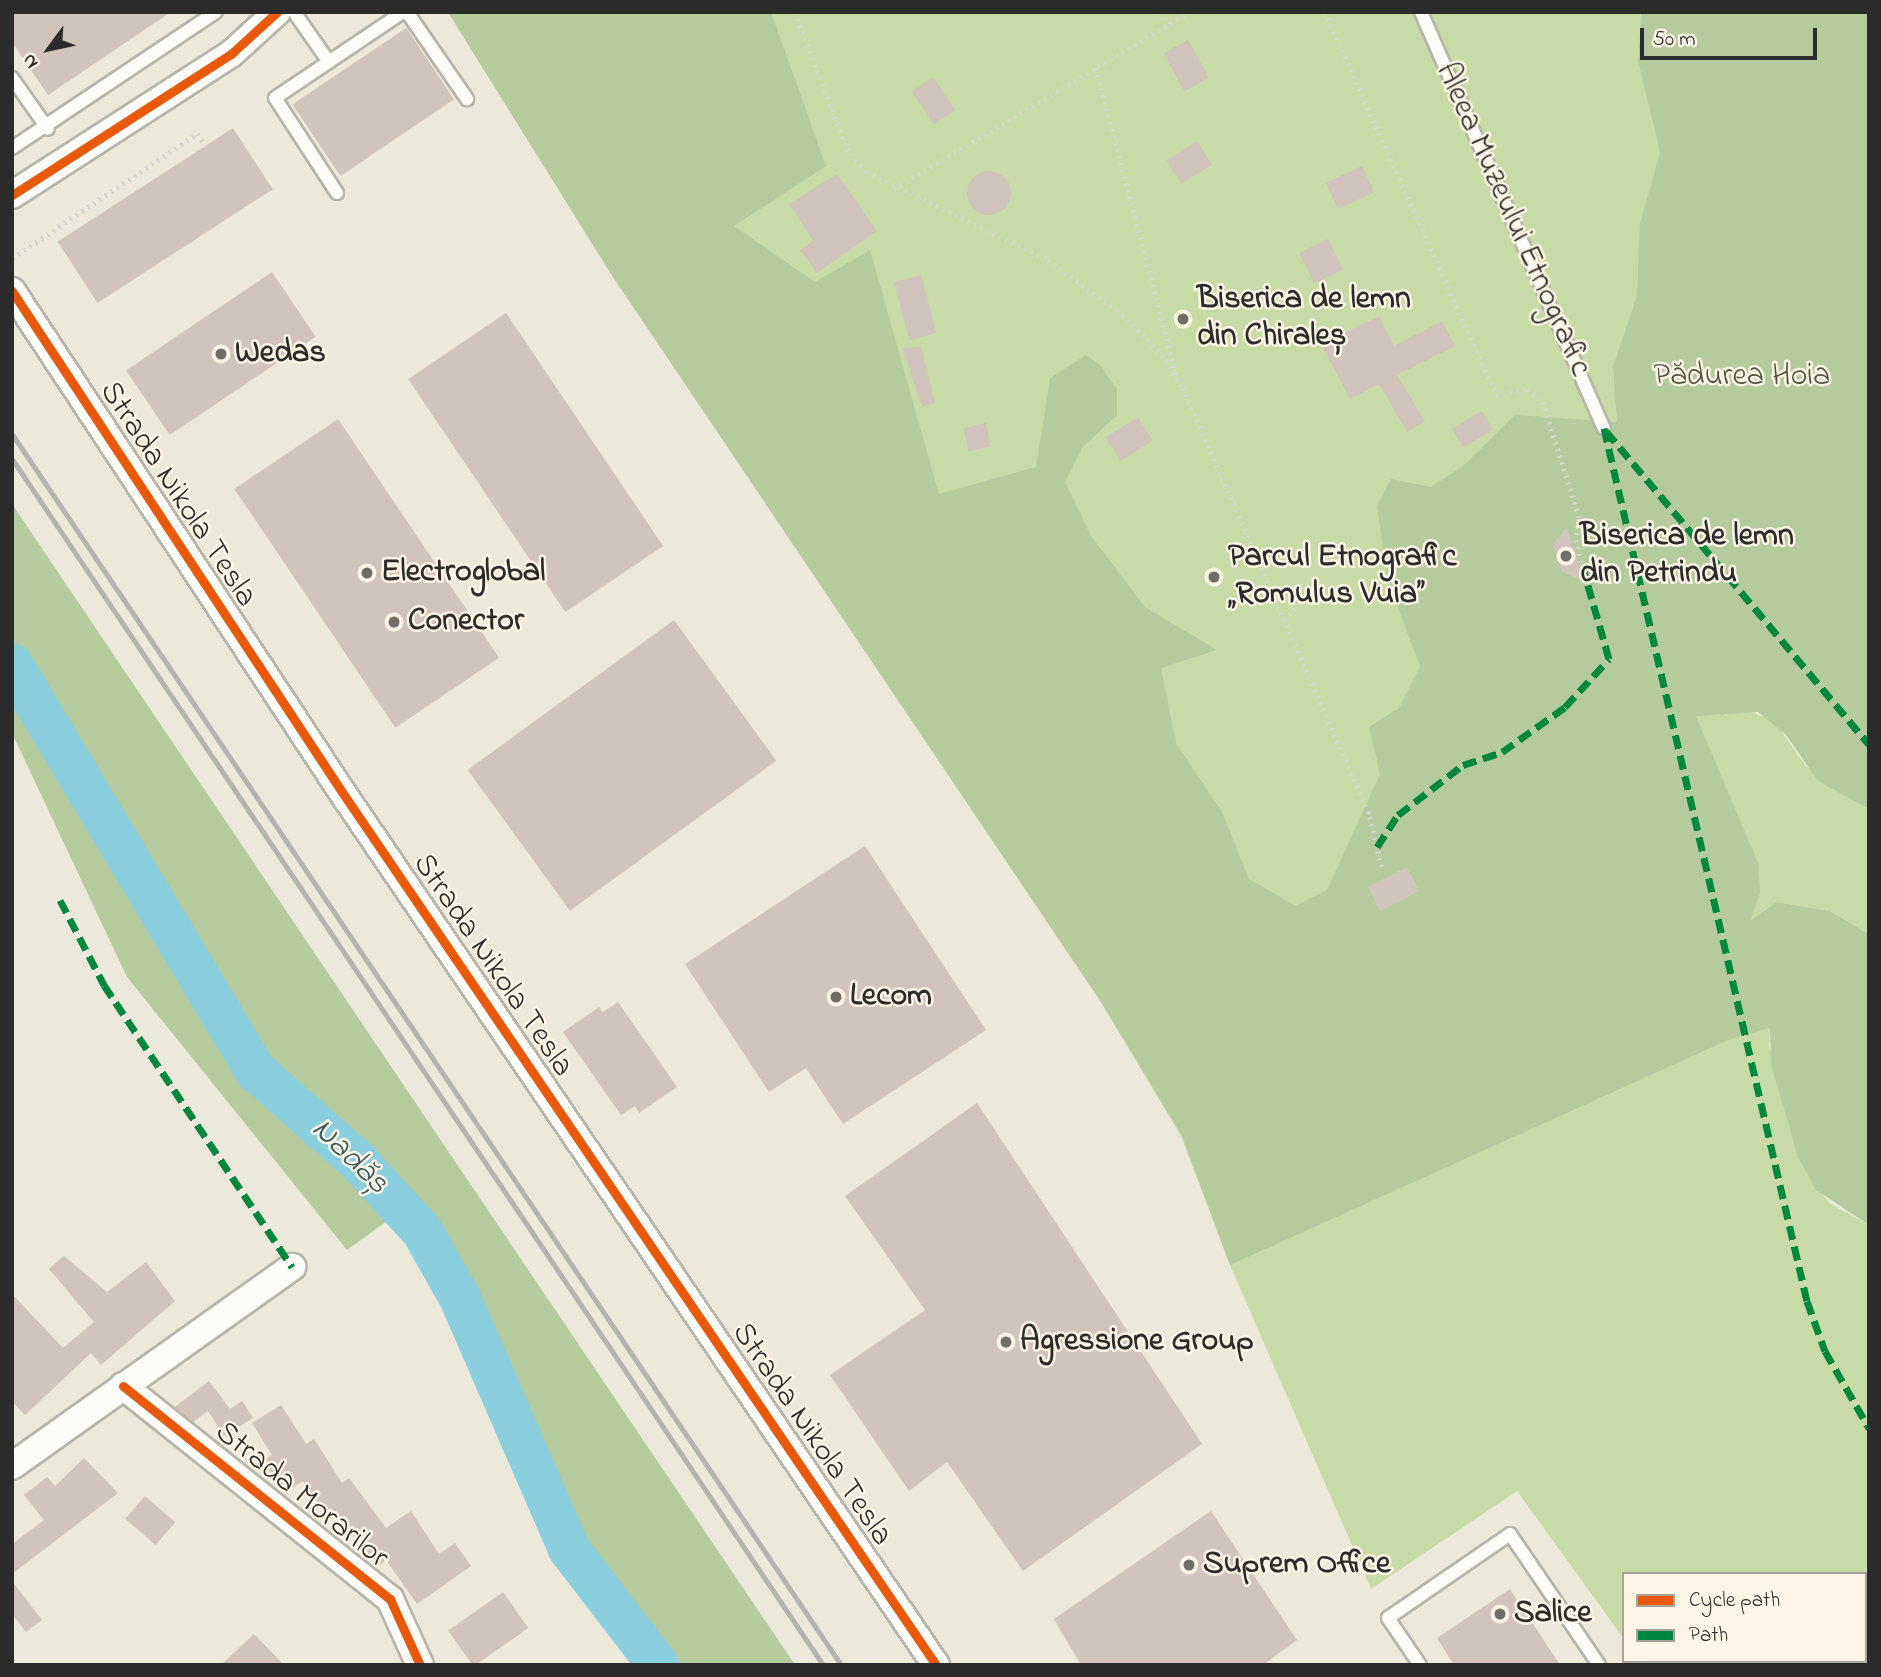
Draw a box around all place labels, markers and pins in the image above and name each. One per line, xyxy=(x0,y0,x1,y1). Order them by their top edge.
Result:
place label: Biserica de lemn din Chiraleș xyxy=(1197,282,1411,357)
marker: Biserica de lemn din Chiraleș xyxy=(1175,311,1191,327)
place label: Wedas xyxy=(235,335,326,373)
marker: Wedas xyxy=(213,346,229,362)
place label: Biserica de lemn din Petrindu xyxy=(1580,519,1794,594)
place label: Parcul Etnografic „Romulus Vuia” xyxy=(1228,540,1457,615)
marker: Biserica de lemn din Petrindu xyxy=(1558,548,1574,564)
place label: Electroglobal xyxy=(381,554,545,592)
marker: Electroglobal xyxy=(359,565,375,581)
marker: Parcul Etnografic „Romulus Vuia” xyxy=(1206,569,1222,585)
place label: Conector xyxy=(408,603,524,641)
marker: Conector xyxy=(386,614,402,630)
place label: Lecom xyxy=(850,978,932,1016)
marker: Lecom xyxy=(828,989,844,1005)
place label: Agressione Group xyxy=(1020,1323,1254,1361)
marker: Agressione Group xyxy=(998,1334,1014,1350)
place label: Suprem Office xyxy=(1203,1546,1390,1584)
marker: Suprem Office xyxy=(1181,1557,1197,1573)
place label: Salice xyxy=(1514,1595,1592,1633)
marker: Salice xyxy=(1492,1606,1508,1622)

